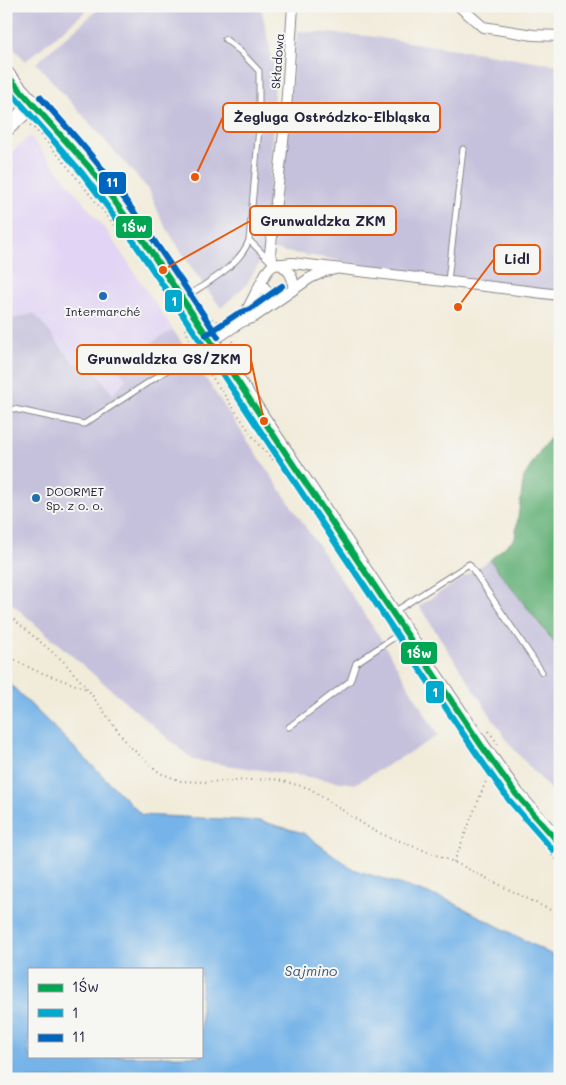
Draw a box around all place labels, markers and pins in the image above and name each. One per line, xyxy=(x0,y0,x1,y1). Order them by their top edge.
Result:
callout: Żegluga Ostródzko-Elbląska xyxy=(223,103,440,132)
callout: Grunwaldzka ZKM xyxy=(250,206,396,235)
callout: Lidl xyxy=(494,245,540,274)
marker: Intermarché xyxy=(97,290,109,302)
place label: Intermarché xyxy=(66,303,140,319)
callout: Grunwaldzka GS/ZKM xyxy=(77,345,251,374)
place label: DOORMET Sp. z o. o. xyxy=(46,483,104,513)
marker: DOORMET Sp. z o. o. xyxy=(30,492,42,504)

